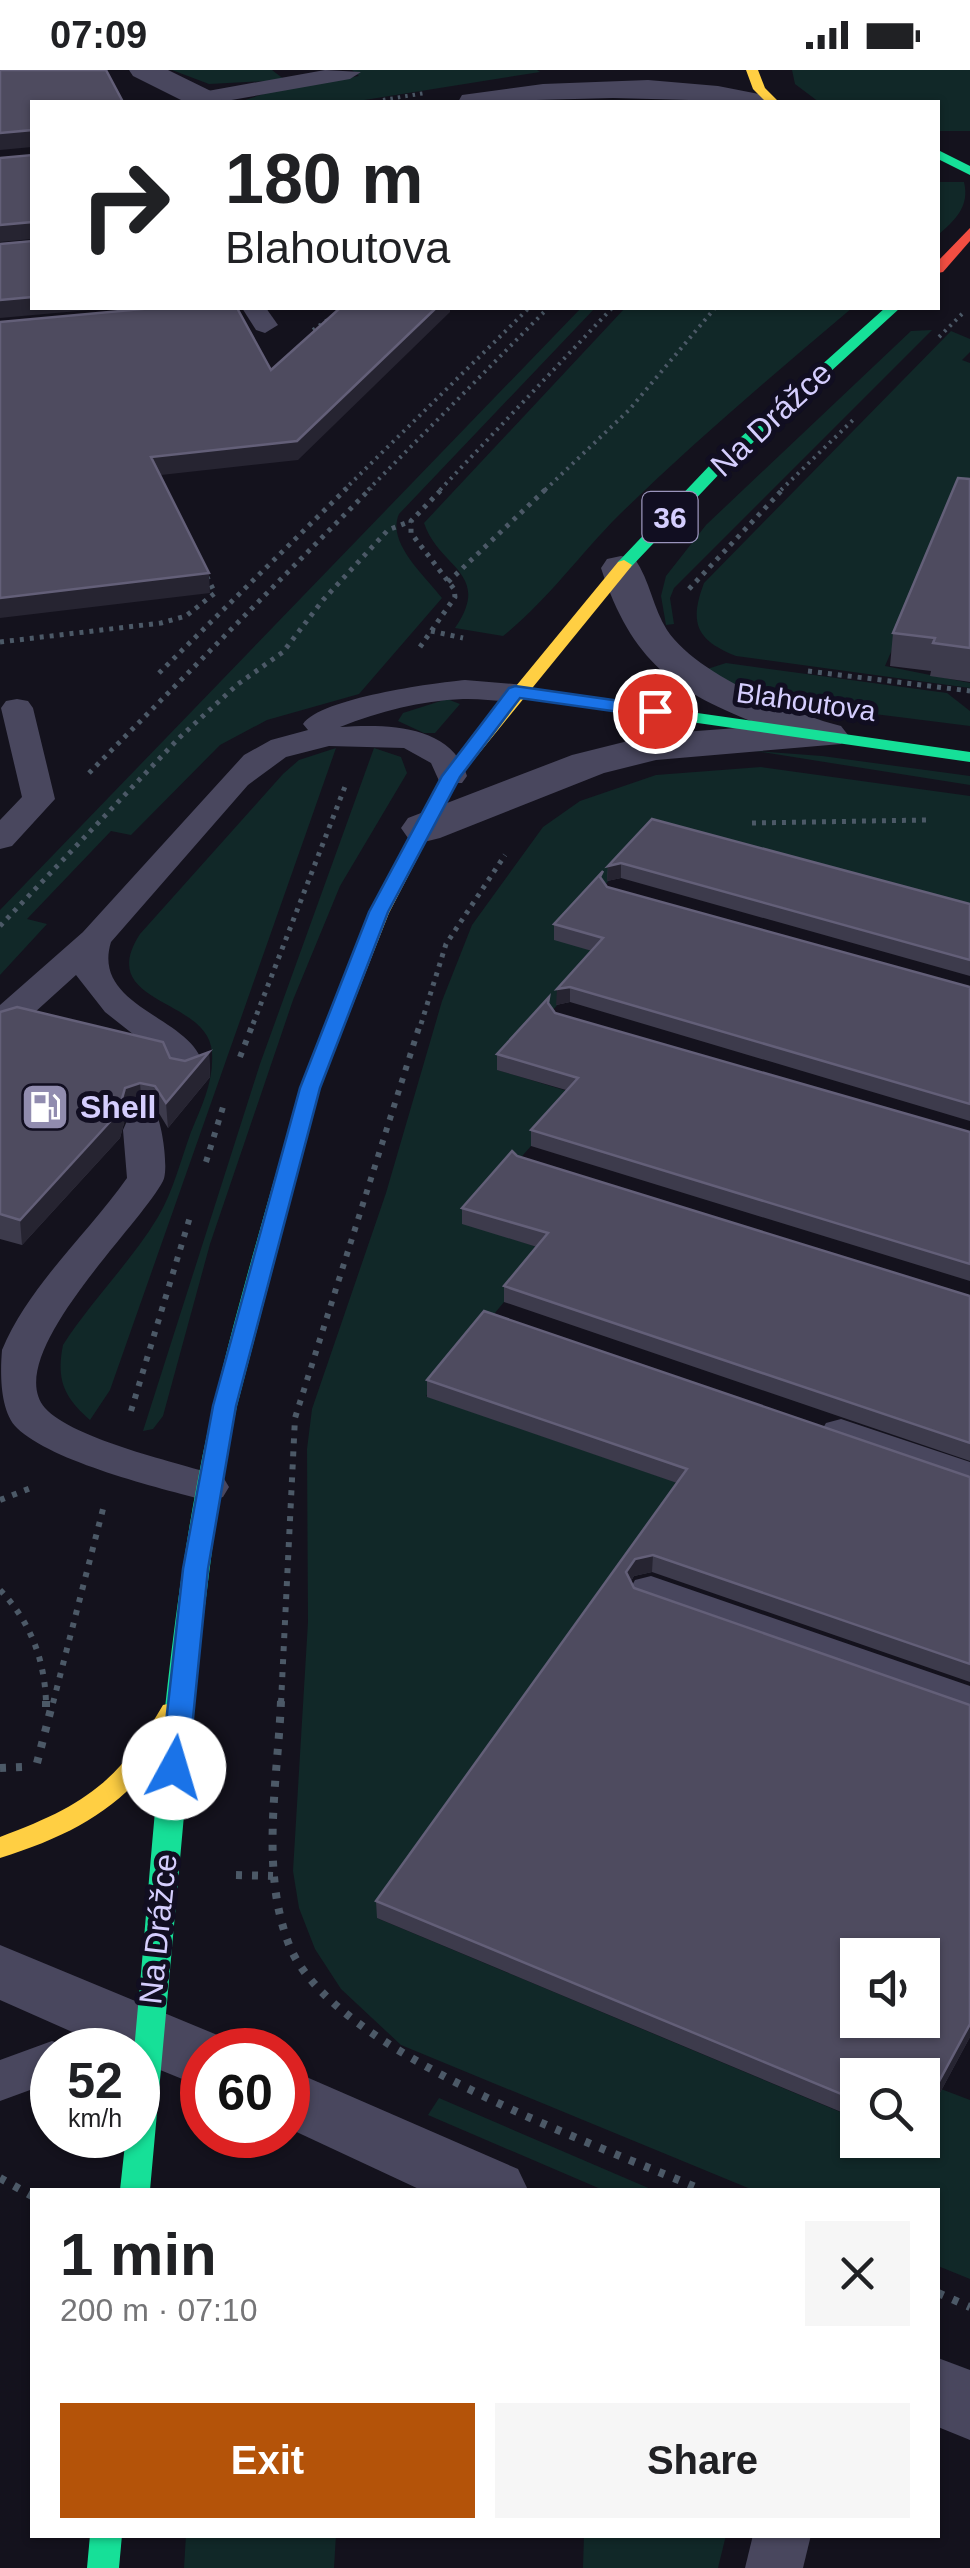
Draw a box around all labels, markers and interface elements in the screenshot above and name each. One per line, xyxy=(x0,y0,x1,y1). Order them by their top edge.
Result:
text: 07:09 xyxy=(50,14,147,56)
icon: right xyxy=(60,140,190,270)
text: 180 m xyxy=(225,140,423,218)
text: Blahoutova xyxy=(225,222,450,273)
street label: Na Drážce xyxy=(703,354,839,484)
road number: 36 xyxy=(642,492,698,542)
pin xyxy=(613,669,698,754)
street label: Blahoutova xyxy=(734,677,878,727)
icon: arrive xyxy=(628,684,683,739)
fuel station icon: Shell xyxy=(19,1081,71,1133)
place label: Shell xyxy=(80,1089,156,1125)
position arrow xyxy=(122,1716,226,1820)
street label: Na Drážce xyxy=(132,1852,184,2006)
map controls xyxy=(840,1938,940,2158)
button: sound xyxy=(840,1938,940,2038)
speed limit sign: 60 xyxy=(180,2028,310,2158)
text: 52 xyxy=(67,2053,123,2109)
button: search xyxy=(840,2058,940,2158)
text: km/h xyxy=(68,2104,122,2132)
text: 1 min xyxy=(60,2221,217,2288)
button: close xyxy=(805,2221,910,2326)
text: 200 m · 07:10 xyxy=(60,2292,257,2328)
button: Exit xyxy=(60,2403,475,2518)
button: Share xyxy=(495,2403,910,2518)

